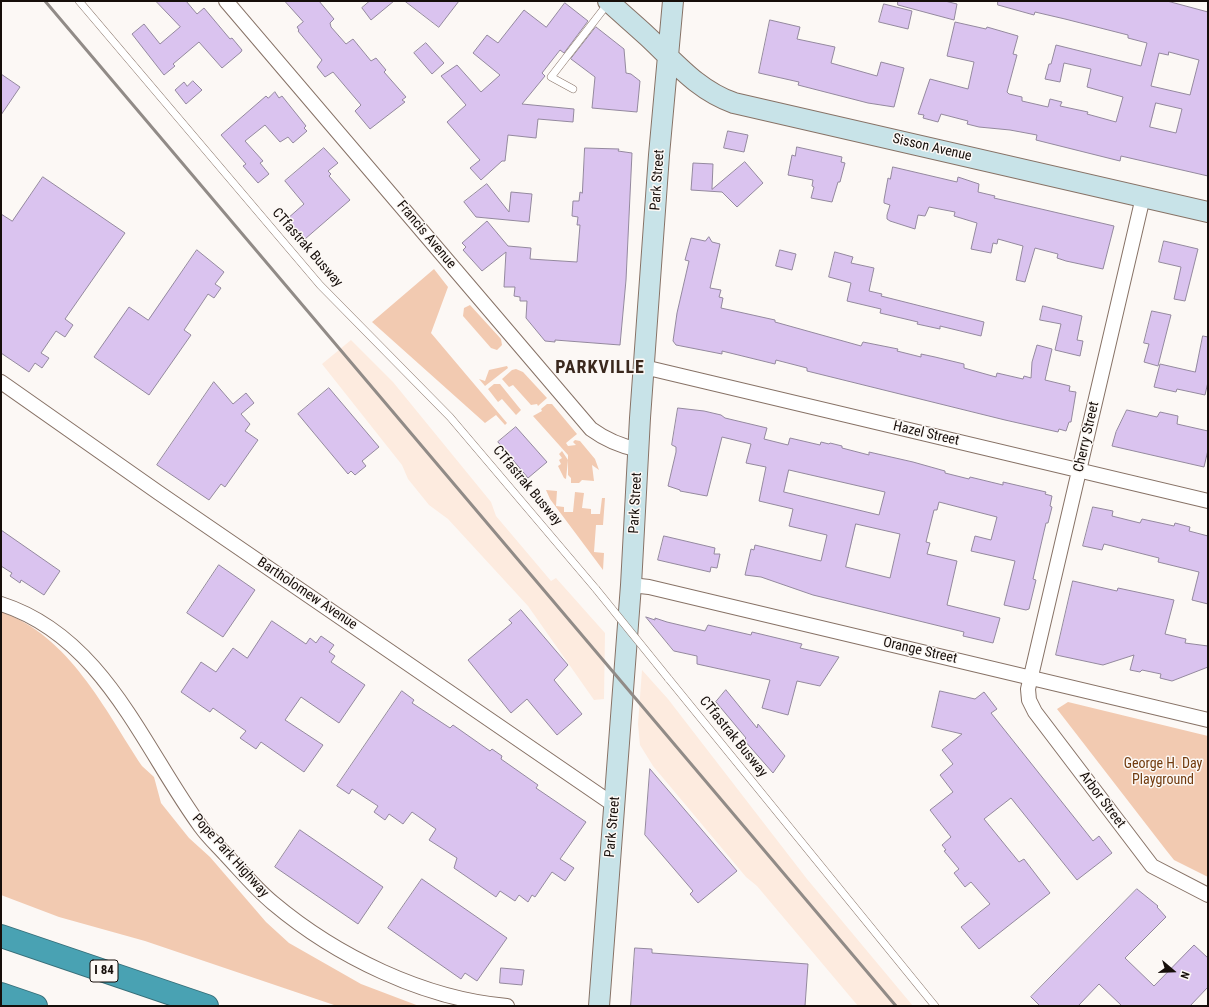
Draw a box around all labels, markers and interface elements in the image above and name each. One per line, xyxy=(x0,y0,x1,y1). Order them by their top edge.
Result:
street label: Sisson Avenue xyxy=(891,131,973,165)
street label: Park Street xyxy=(647,149,669,211)
street label: Francis Avenue xyxy=(393,198,459,272)
street label: CTfastrak Busway xyxy=(268,205,346,291)
district label: PARKVILLE xyxy=(555,357,645,379)
street label: Cherry Street xyxy=(1071,400,1103,474)
street label: Hazel Street xyxy=(891,418,961,450)
street label: CTfastrak Busway xyxy=(489,443,565,529)
street label: Park Street xyxy=(626,472,646,534)
street label: Bartholomew Avenue xyxy=(254,554,360,634)
street label: Orange Street xyxy=(881,634,959,668)
street label: CTfastrak Busway xyxy=(695,693,771,781)
park label: George H. Day Playground xyxy=(1124,756,1202,788)
street label: Arbor Street xyxy=(1075,768,1129,832)
street label: Park Street xyxy=(602,796,624,858)
street label: Pope Park Highway xyxy=(188,811,272,901)
north arrow xyxy=(1153,951,1193,991)
road number: I 84 xyxy=(90,960,118,982)
text: N xyxy=(1178,970,1192,980)

